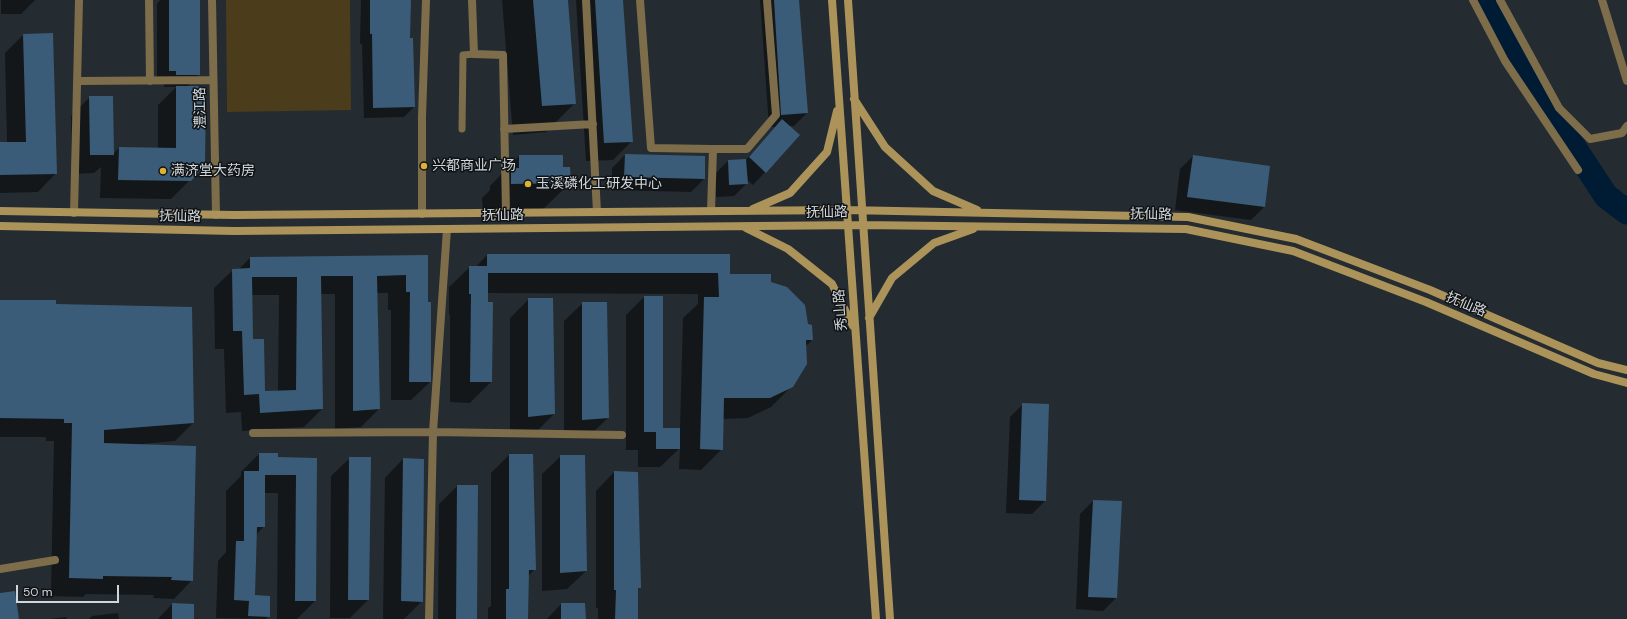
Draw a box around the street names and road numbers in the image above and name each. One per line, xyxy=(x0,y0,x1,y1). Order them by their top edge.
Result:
street label: 澧江路 xyxy=(192,87,210,129)
street label: 抚仙路 xyxy=(806,204,848,222)
street label: 抚仙路 xyxy=(1130,206,1172,224)
street label: 抚仙路 xyxy=(482,207,524,225)
street label: 抚仙路 xyxy=(159,208,201,226)
street label: 秀山路 xyxy=(831,288,851,332)
street label: 抚仙路 xyxy=(1443,289,1489,321)

